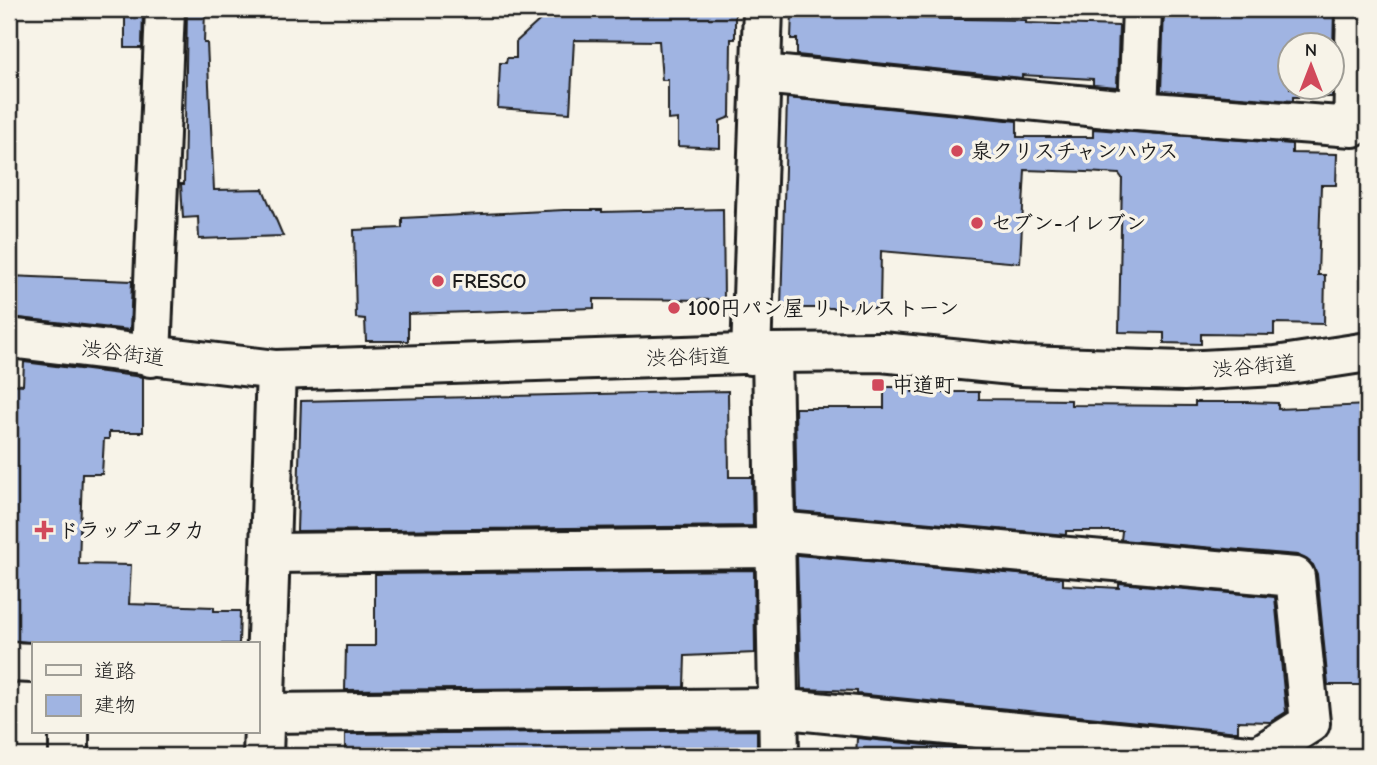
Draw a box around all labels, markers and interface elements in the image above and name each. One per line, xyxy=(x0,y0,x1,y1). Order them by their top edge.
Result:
north arrow xyxy=(1276,32,1346,102)
text: N xyxy=(1305,39,1317,61)
place label: 泉クリスチャンハウス xyxy=(971,139,1178,163)
marker: 泉クリスチャンハウス xyxy=(949,143,965,159)
place label: セブン-イレブン xyxy=(991,211,1147,235)
marker: セブン-イレブン xyxy=(969,215,985,231)
place label: FRESCO xyxy=(452,269,526,293)
marker: FRESCO xyxy=(430,273,446,289)
place label: 100円パン屋 リトルストーン xyxy=(688,296,959,320)
marker: 100円パン屋 リトルストーン xyxy=(666,300,682,316)
street label: 渋谷街道 xyxy=(80,336,166,370)
street label: 渋谷街道 xyxy=(646,344,730,370)
street label: 渋谷街道 xyxy=(1211,350,1297,382)
place label: 中道町 xyxy=(892,373,955,397)
marker: 中道町 xyxy=(870,377,886,393)
place label: ドラッグユタカ xyxy=(58,518,205,542)
marker: ドラッグユタカ xyxy=(36,522,52,538)
legend xyxy=(32,642,259,734)
text: 道路 xyxy=(94,659,136,683)
text: 建物 xyxy=(94,693,136,717)

